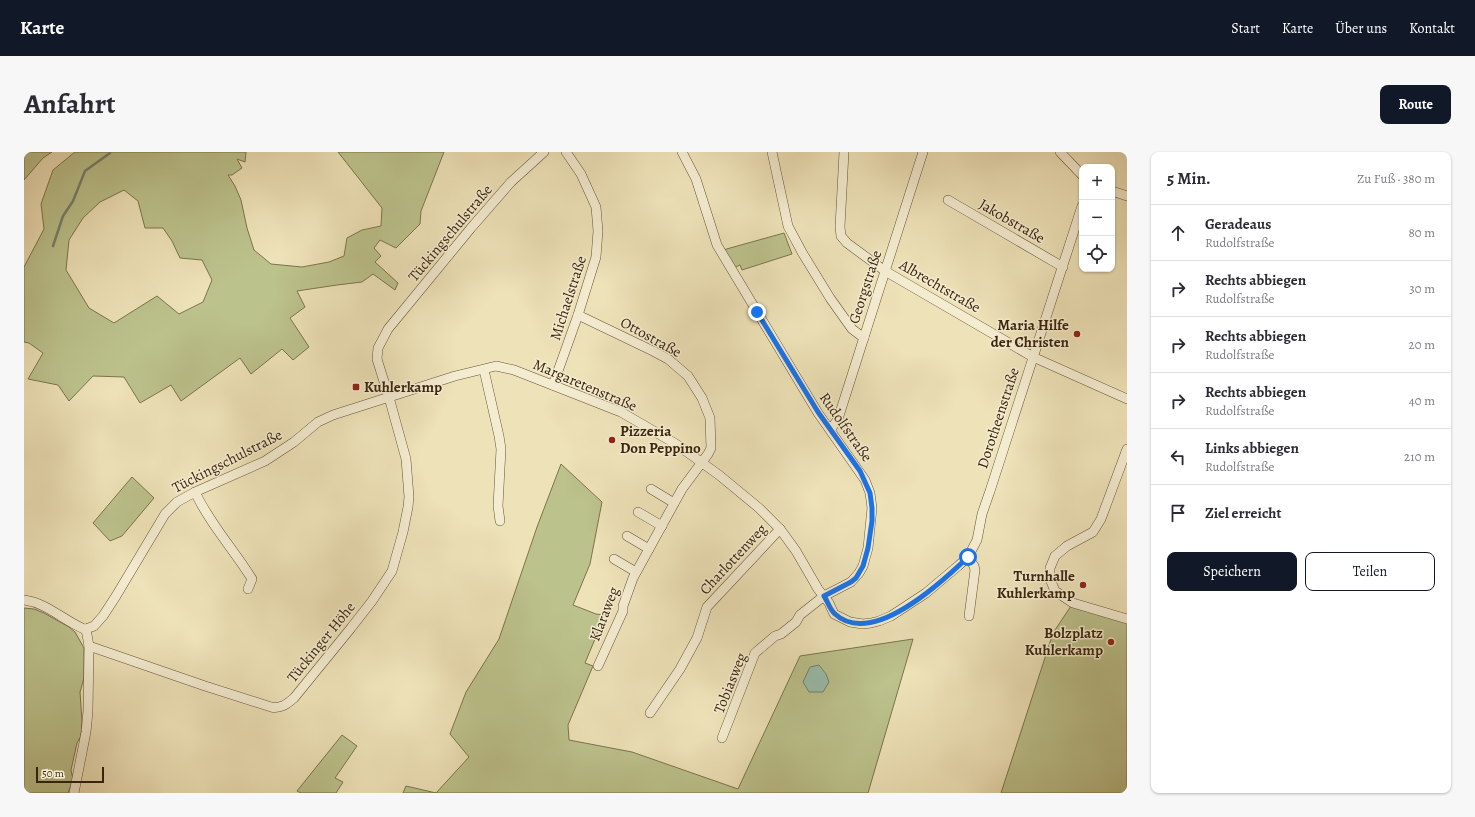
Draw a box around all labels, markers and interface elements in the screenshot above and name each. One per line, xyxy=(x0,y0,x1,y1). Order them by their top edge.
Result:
text: Karte xyxy=(20,15,64,41)
text: Start xyxy=(1231,19,1260,38)
text: Karte xyxy=(1282,19,1313,38)
text: Über uns xyxy=(1335,19,1387,38)
text: Kontakt xyxy=(1409,19,1455,38)
text: Anfahrt xyxy=(24,85,116,123)
button: Route xyxy=(1380,85,1451,124)
map controls xyxy=(1079,164,1115,272)
button: + xyxy=(1079,164,1115,200)
text: 5 Min. xyxy=(1167,167,1211,190)
text: Zu Fuß · 380 m xyxy=(1357,170,1435,187)
street label: Tückingschulstraße xyxy=(403,180,497,286)
street label: Jakobstraße xyxy=(975,194,1049,248)
button: − xyxy=(1079,200,1115,236)
text: Geradeaus xyxy=(1205,214,1271,234)
icon: ahead xyxy=(1167,222,1189,244)
text: 80 m xyxy=(1408,224,1435,241)
text: Rudolfstraße xyxy=(1205,234,1274,251)
button: locate xyxy=(1079,236,1115,272)
street label: Georgstraße xyxy=(844,247,886,326)
street label: Michaelstraße xyxy=(545,253,591,343)
street label: Albrechtstraße xyxy=(895,254,984,317)
text: Rechts abbiegen xyxy=(1205,270,1306,290)
icon: right xyxy=(1167,278,1189,300)
text: 30 m xyxy=(1409,280,1435,297)
text: Rudolfstraße xyxy=(1205,290,1274,307)
route end xyxy=(748,303,766,321)
street label: Ottostraße xyxy=(617,312,685,362)
place label: Maria Hilfe der Christen xyxy=(991,315,1070,352)
text: Rechts abbiegen xyxy=(1205,326,1306,346)
marker: Maria Hilfe der Christen xyxy=(1072,329,1082,339)
icon: right xyxy=(1167,334,1189,356)
text: 20 m xyxy=(1409,336,1435,353)
text: Rudolfstraße xyxy=(1205,346,1274,363)
street label: Margaretenstraße xyxy=(530,354,640,416)
street label: Dorotheenstraße xyxy=(972,365,1024,471)
place label: Kuhlerkamp xyxy=(364,377,442,397)
marker: Kuhlerkamp xyxy=(351,382,361,392)
text: Rechts abbiegen xyxy=(1205,382,1306,402)
street label: Rudolfstraße xyxy=(815,388,877,466)
icon: right xyxy=(1167,390,1189,412)
text: 40 m xyxy=(1409,392,1435,409)
text: Rudolfstraße xyxy=(1205,402,1274,419)
place label: Pizzeria Don Peppino xyxy=(620,421,701,458)
street label: Tückingschulstraße xyxy=(169,425,286,497)
marker: Pizzeria Don Peppino xyxy=(607,435,617,445)
text: Links abbiegen xyxy=(1205,438,1299,458)
icon: left xyxy=(1167,446,1189,468)
text: 210 m xyxy=(1404,448,1435,465)
text: Rudolfstraße xyxy=(1205,458,1274,475)
icon: arrive xyxy=(1167,502,1189,524)
text: Ziel erreicht xyxy=(1205,503,1281,523)
street label: Charlottenweg xyxy=(695,519,771,599)
route start xyxy=(959,548,977,566)
button: Speichern xyxy=(1167,552,1297,591)
button: Teilen xyxy=(1305,552,1435,591)
place label: Turnhalle Kuhlerkamp xyxy=(997,566,1075,603)
marker: Turnhalle Kuhlerkamp xyxy=(1078,580,1088,590)
street label: Klaraweg xyxy=(584,583,624,644)
street label: Tückinger Höhe xyxy=(282,597,360,686)
place label: Bolzplatz Kuhlerkamp xyxy=(1025,623,1103,660)
marker: Bolzplatz Kuhlerkamp xyxy=(1106,637,1116,647)
street label: Tobiasweg xyxy=(709,649,751,716)
scale bar xyxy=(36,765,104,784)
text: 50 m xyxy=(42,766,64,781)

